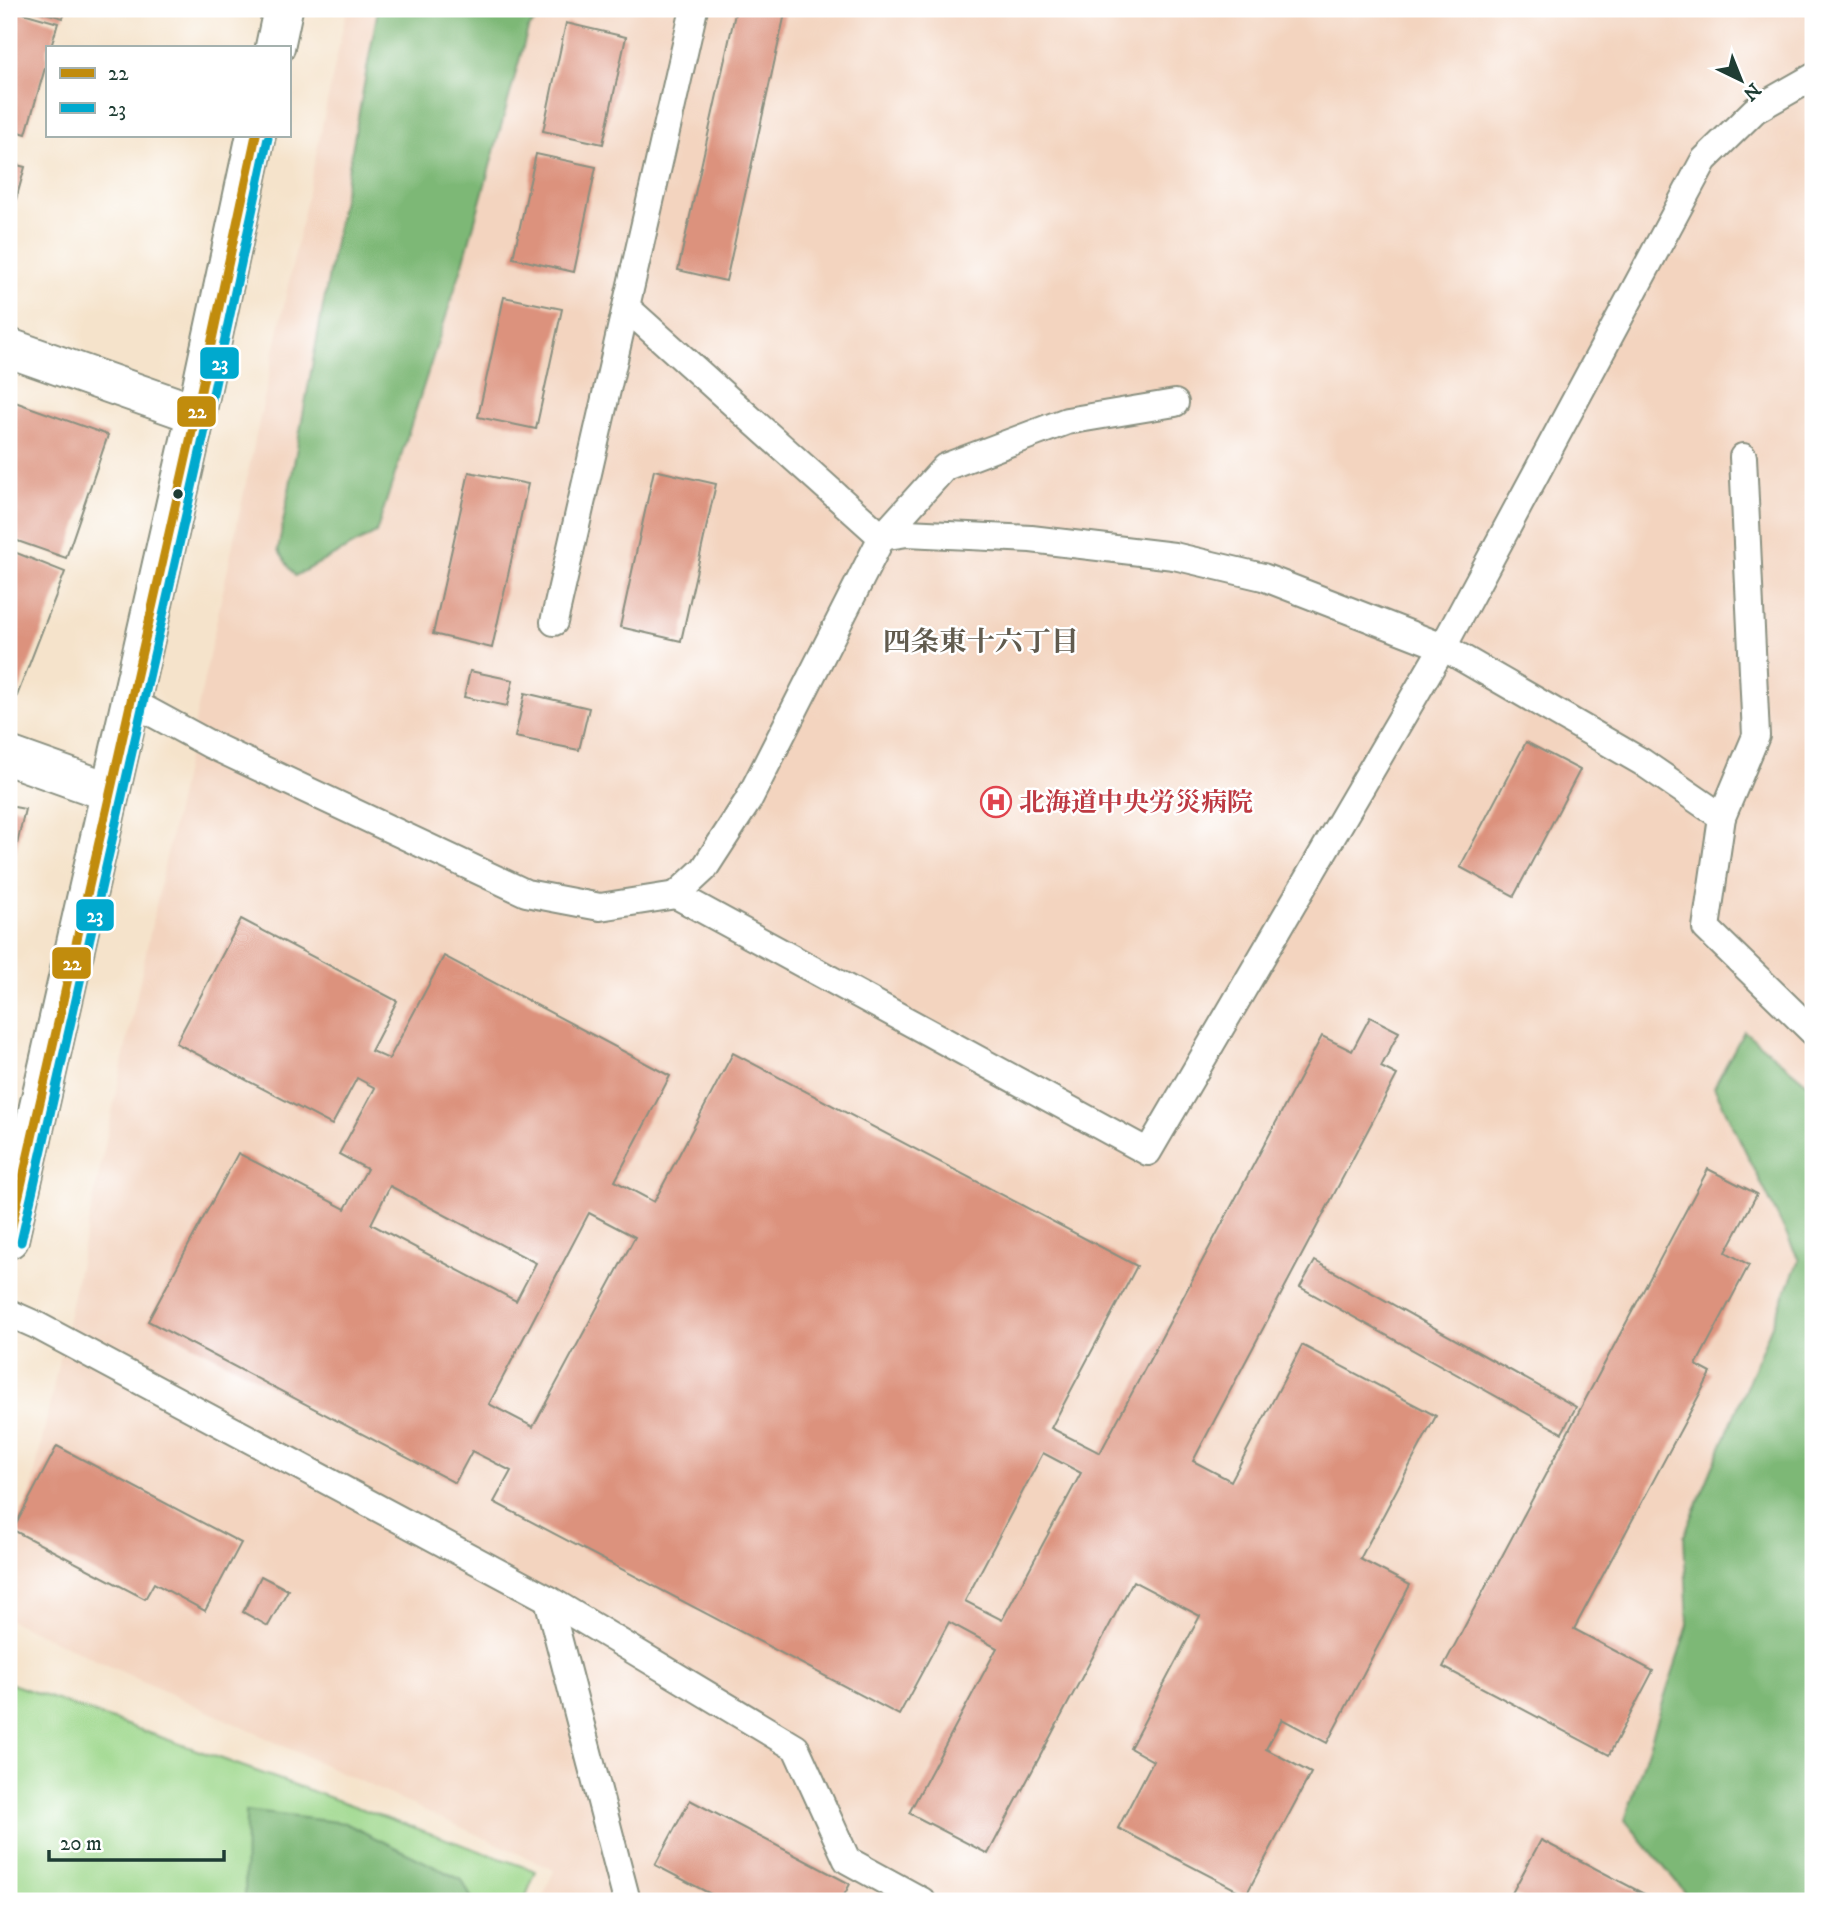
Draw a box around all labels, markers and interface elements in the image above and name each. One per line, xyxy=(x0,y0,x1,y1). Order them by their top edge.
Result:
legend xyxy=(46,46,290,136)
north arrow xyxy=(1706,46,1776,116)
text: 22 xyxy=(108,61,129,87)
text: N xyxy=(1738,78,1765,105)
text: 23 xyxy=(108,97,126,123)
line badge: 23 xyxy=(199,346,240,380)
text: 23 xyxy=(212,353,228,376)
line badge: 22 xyxy=(176,395,217,428)
text: 22 xyxy=(188,401,207,424)
unlabelled marker xyxy=(171,487,185,501)
district label: 四条東十六丁目 xyxy=(883,625,1079,660)
hospital icon: 北海道中央労災病院 xyxy=(979,785,1013,819)
place label: 北海道中央労災病院 xyxy=(1019,787,1253,820)
line badge: 23 xyxy=(75,898,115,932)
text: 23 xyxy=(87,905,103,928)
line badge: 22 xyxy=(51,946,92,980)
text: 22 xyxy=(63,953,82,976)
scale bar xyxy=(49,1819,224,1863)
text: 20 m xyxy=(60,1831,102,1857)

